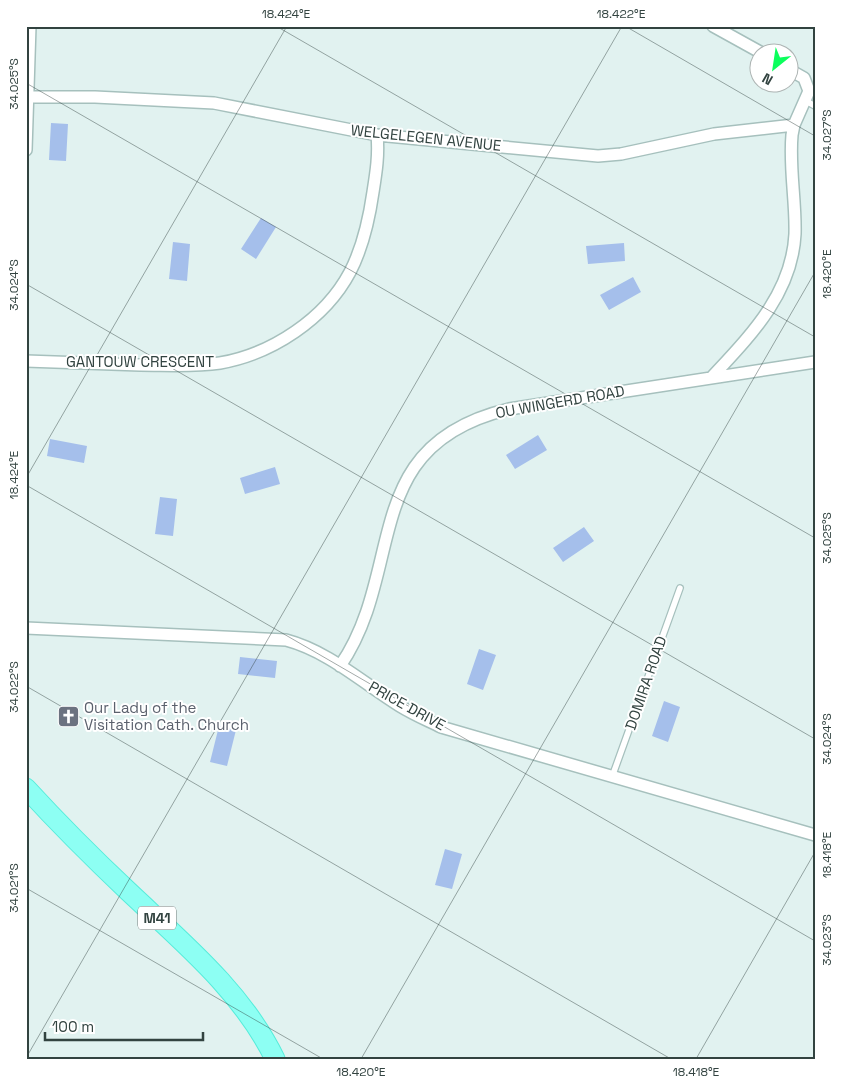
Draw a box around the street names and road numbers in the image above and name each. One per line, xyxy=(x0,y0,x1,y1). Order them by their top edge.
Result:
street label: WELGELEGEN AVENUE xyxy=(350,120,502,155)
street label: GANTOUW CRESCENT xyxy=(66,352,214,371)
street label: OU WINGERD ROAD xyxy=(494,381,626,422)
street label: DOMIRA ROAD xyxy=(621,633,670,732)
street label: PRICE DRIVE xyxy=(366,677,449,734)
road number: M41 xyxy=(138,906,176,930)

